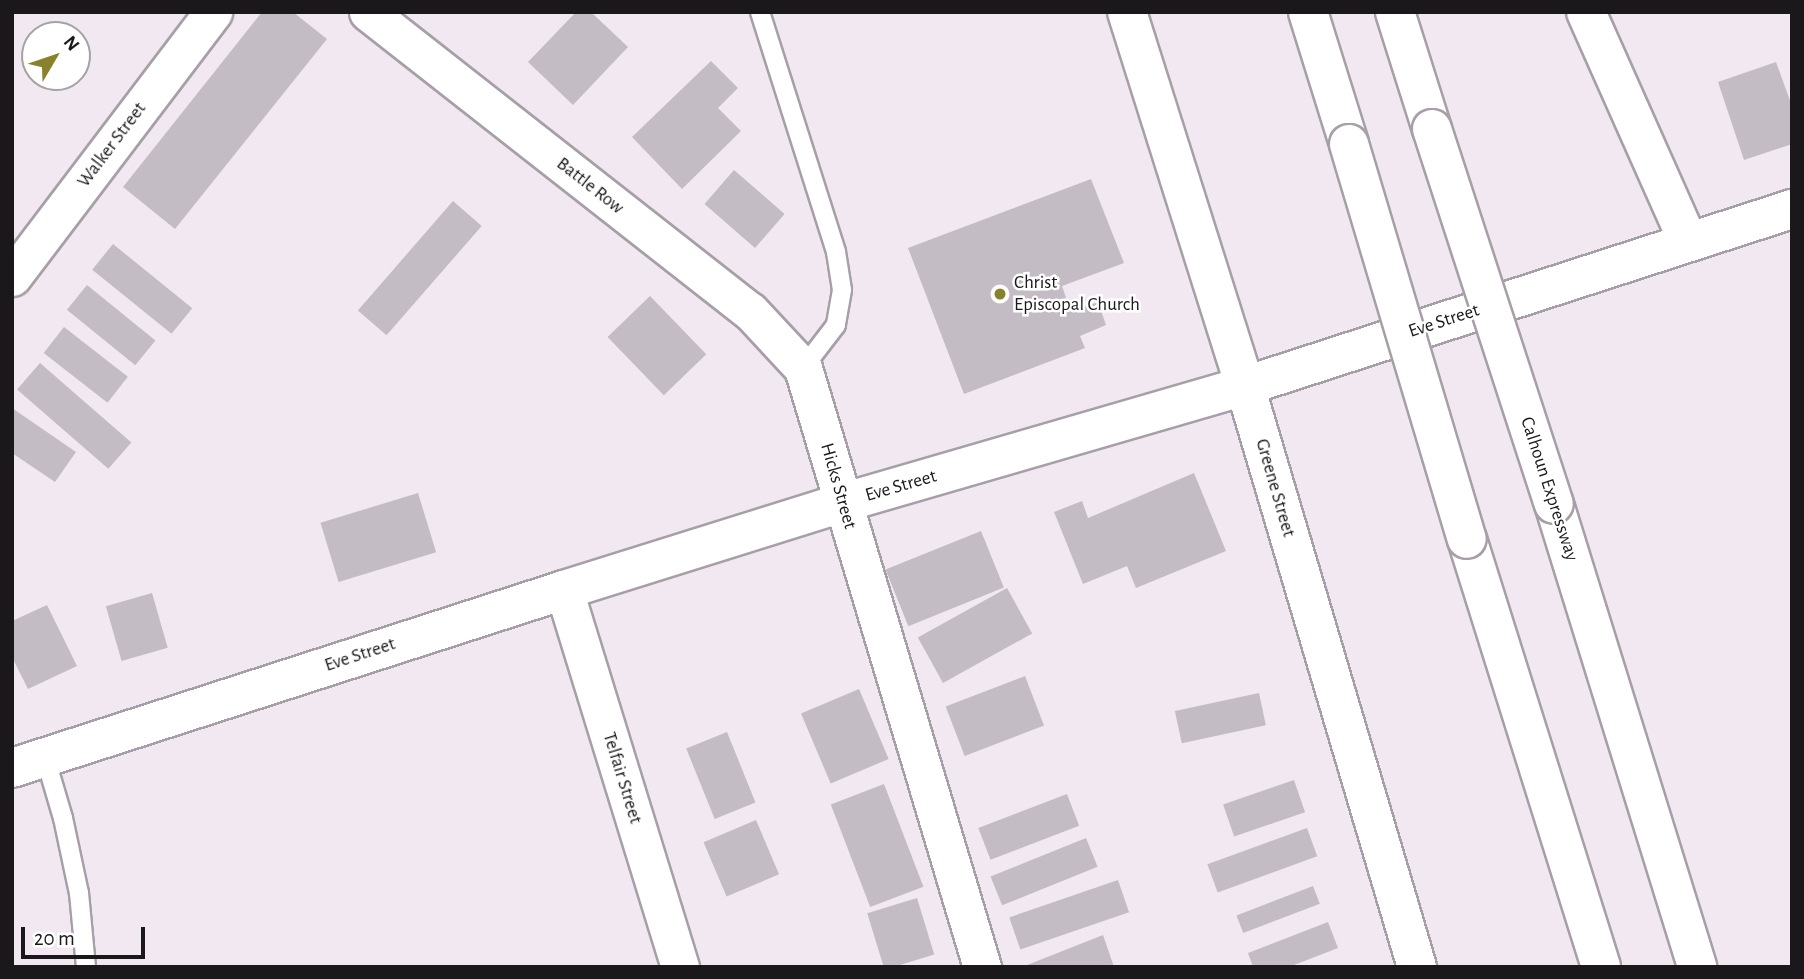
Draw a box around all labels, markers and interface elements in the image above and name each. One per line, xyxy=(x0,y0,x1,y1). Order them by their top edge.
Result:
north arrow xyxy=(21,21,91,91)
text: N xyxy=(60,33,83,55)
street label: Walker Street xyxy=(73,98,151,192)
street label: Battle Row xyxy=(552,153,628,219)
place label: Christ Episcopal Church xyxy=(1014,272,1140,316)
marker: Christ Episcopal Church xyxy=(992,286,1008,302)
street label: Eve Street xyxy=(1406,299,1482,343)
street label: Calhoun Expressway xyxy=(1515,414,1583,564)
street label: Greene Street xyxy=(1250,436,1300,540)
street label: Hicks Street xyxy=(815,440,861,532)
street label: Eve Street xyxy=(863,465,939,507)
street label: Eve Street xyxy=(322,633,398,677)
street label: Telfair Street xyxy=(597,730,647,826)
scale bar xyxy=(24,912,149,956)
text: 20 m xyxy=(34,928,75,949)

